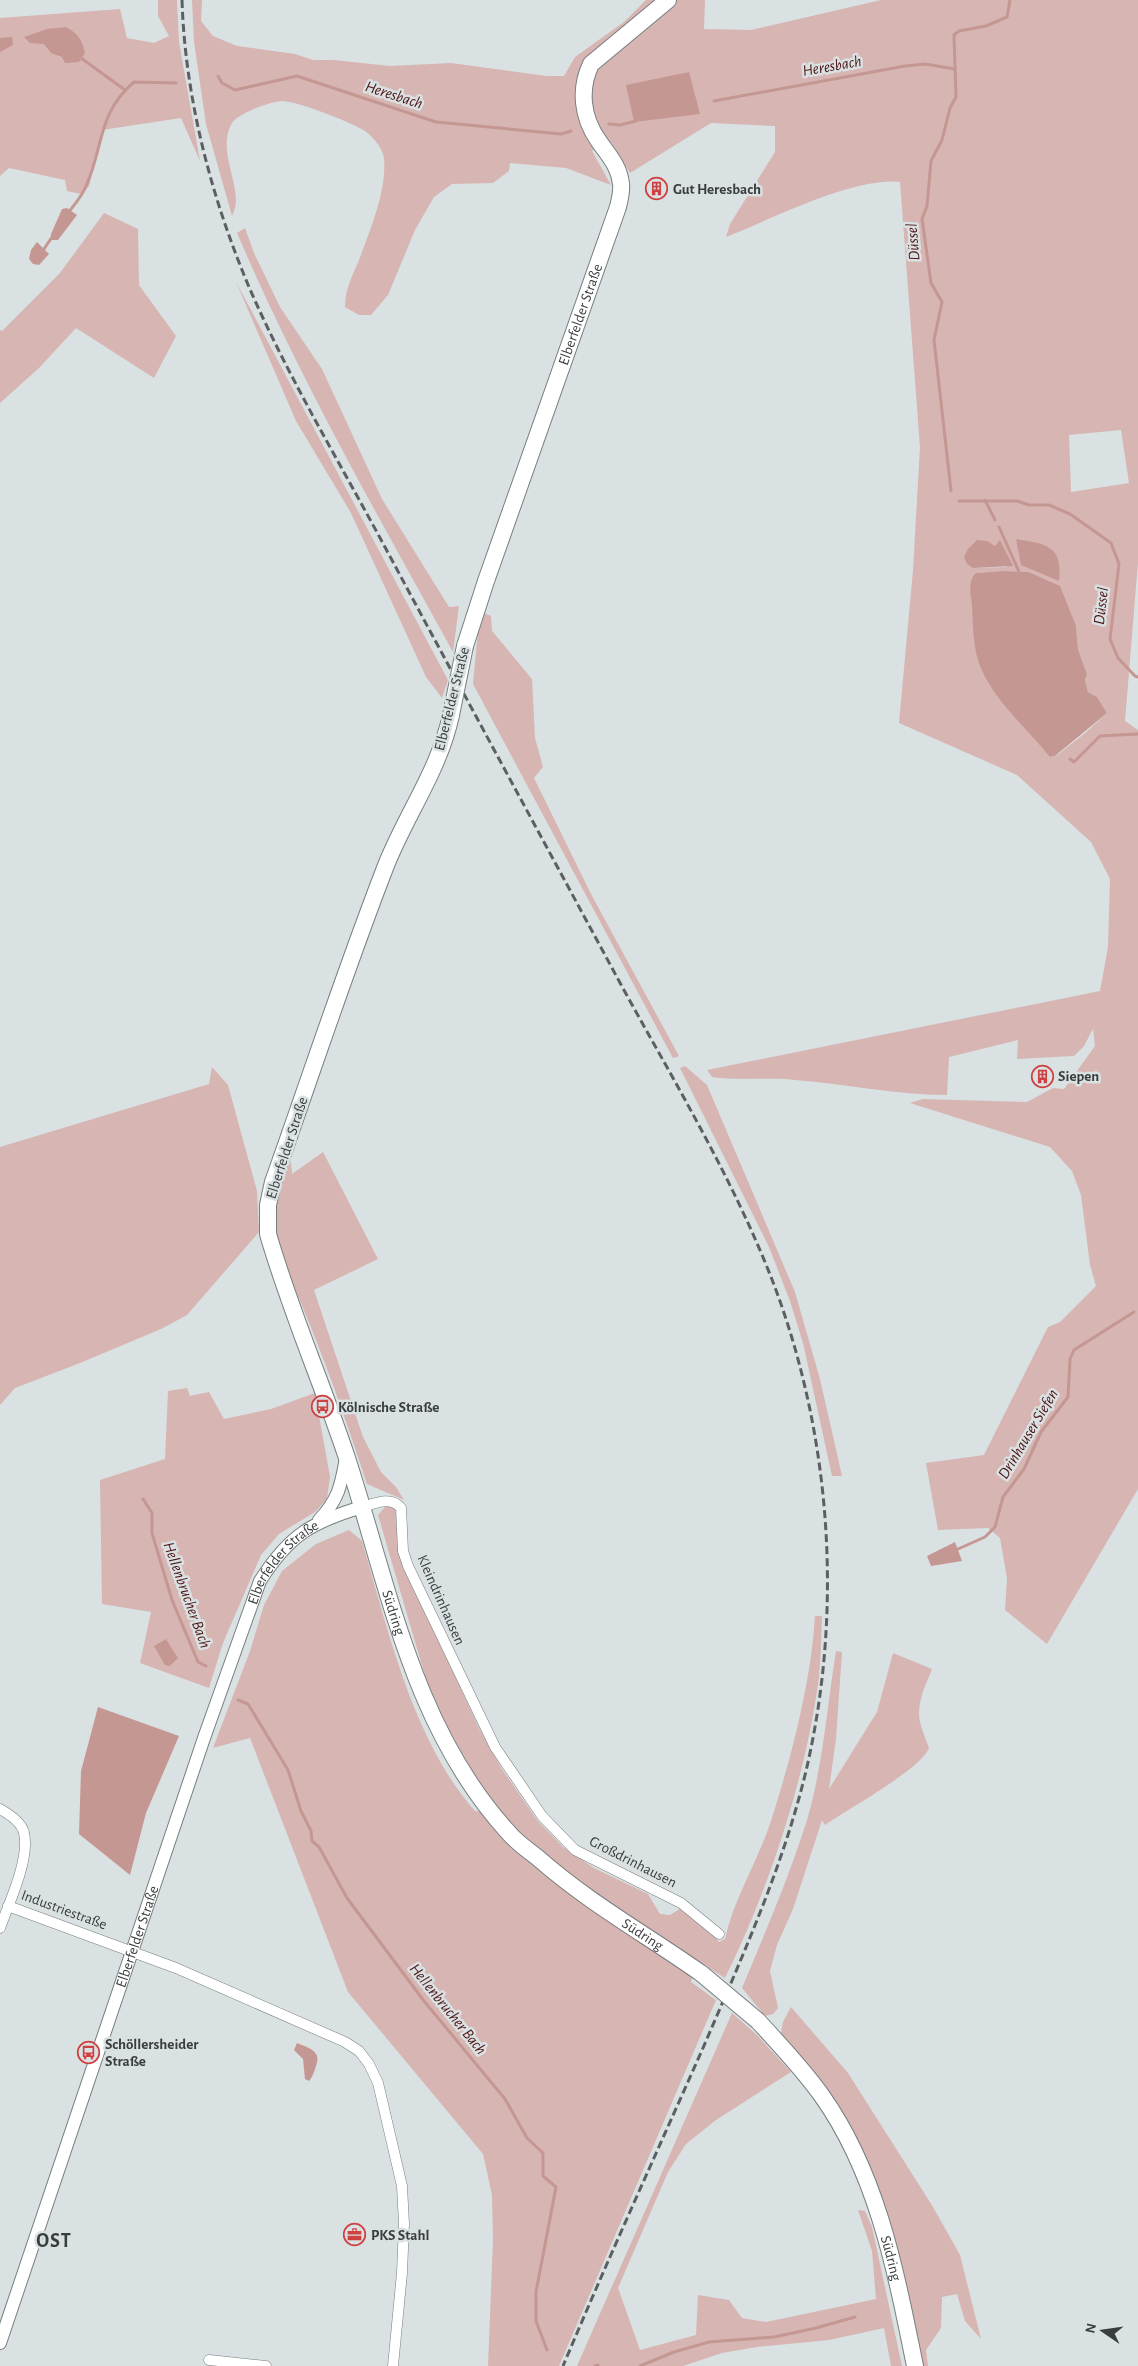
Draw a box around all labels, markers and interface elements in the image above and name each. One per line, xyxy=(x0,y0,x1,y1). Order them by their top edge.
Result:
water label: Heresbach xyxy=(801,53,863,79)
water label: Heresbach xyxy=(363,78,425,112)
building icon: Gut Heresbach xyxy=(645,177,669,201)
place label: Gut Heresbach xyxy=(673,182,761,197)
water label: Düssel xyxy=(903,223,923,261)
street label: Elberfelder Straße xyxy=(555,262,605,367)
water label: Düssel xyxy=(1091,586,1111,626)
street label: Elberfelder Straße xyxy=(432,646,472,752)
building icon: Siepen xyxy=(1030,1064,1054,1088)
place label: Siepen xyxy=(1058,1069,1099,1084)
street label: Elberfelder Straße xyxy=(263,1095,311,1201)
water label: Drinhauser Siefen xyxy=(995,1386,1061,1482)
bus stop icon: Kölnische Straße xyxy=(310,1395,334,1419)
place label: Kölnische Straße xyxy=(338,1400,439,1415)
street label: Elberfelder Straße xyxy=(245,1517,321,1606)
water label: Hellenbrucher Bach xyxy=(160,1540,214,1650)
street label: Kleindrinhausen xyxy=(414,1553,468,1647)
street label: Südring xyxy=(380,1588,408,1638)
street label: Großdrinhausen xyxy=(587,1834,679,1890)
street label: Elberfelder Straße xyxy=(113,1884,161,1989)
street label: Industriestraße xyxy=(19,1888,109,1932)
street label: Südring xyxy=(619,1915,667,1954)
water label: Hellenbrucher Bach xyxy=(407,1961,489,2057)
place label: Schöllersheider Straße xyxy=(105,2037,199,2069)
bus stop icon: Schöllersheider Straße xyxy=(77,2041,101,2065)
office icon: PKS Stahl xyxy=(343,2223,367,2247)
place label: PKS Stahl xyxy=(371,2228,430,2243)
district label: OST xyxy=(36,2231,72,2251)
street label: Südring xyxy=(878,2234,904,2283)
north arrow xyxy=(1078,2306,1128,2356)
text: N xyxy=(1083,2322,1099,2335)

